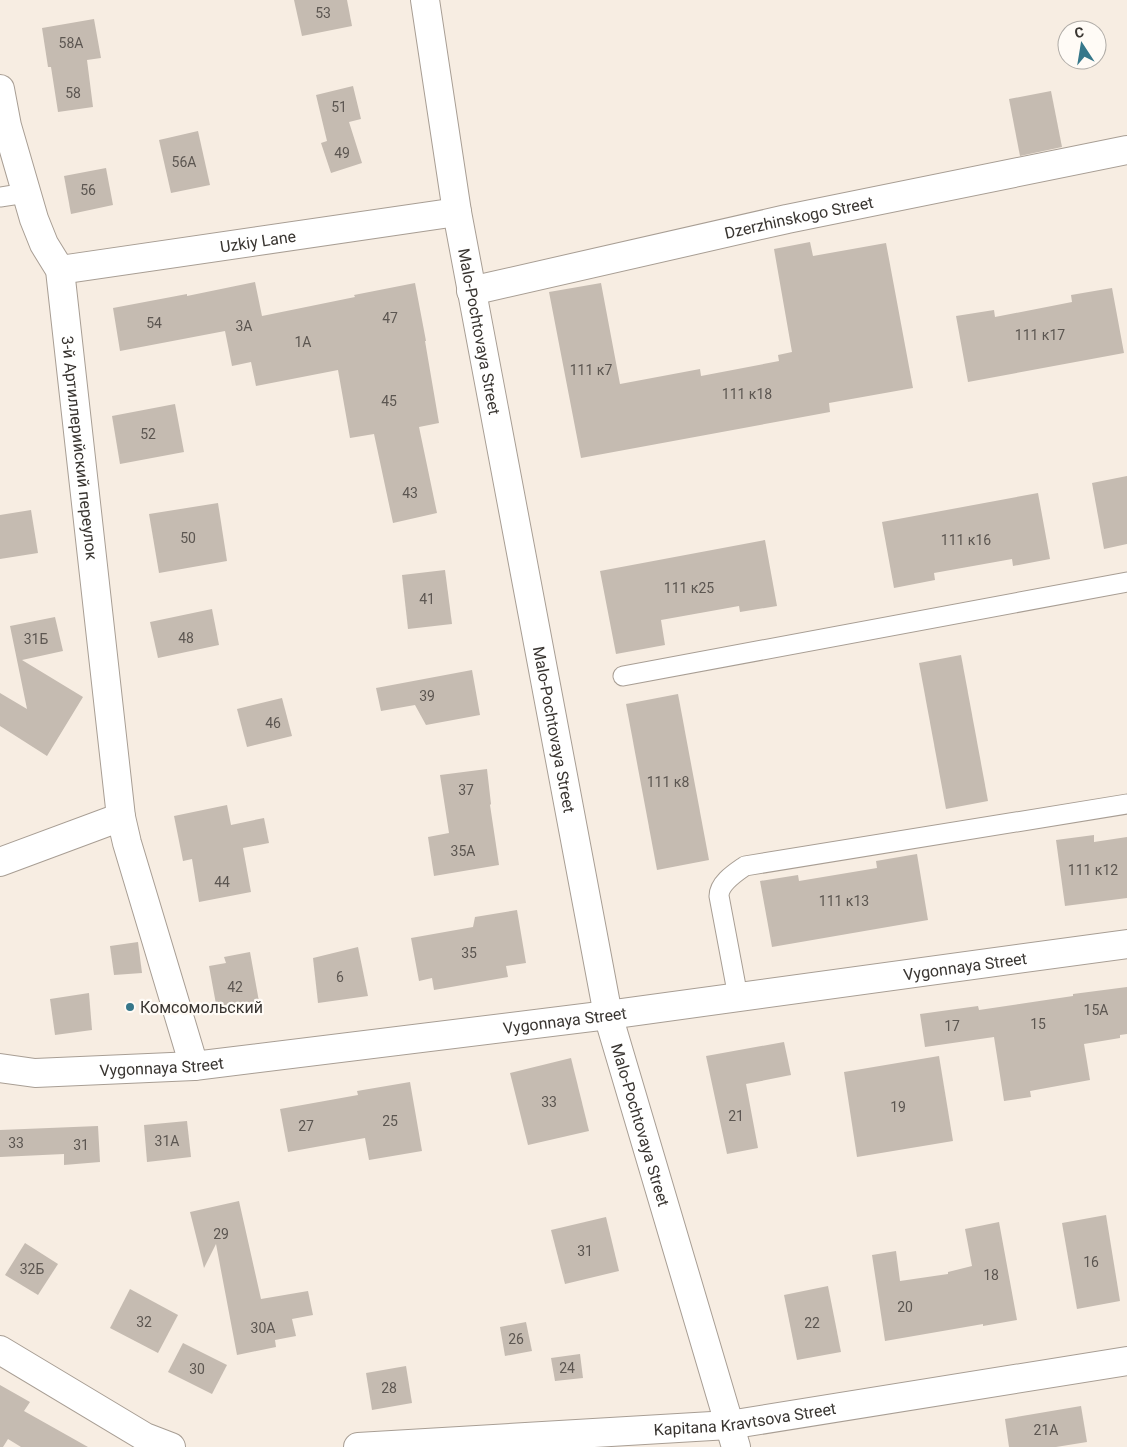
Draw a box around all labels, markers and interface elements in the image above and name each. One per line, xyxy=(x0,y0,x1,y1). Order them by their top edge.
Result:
house number: 53 xyxy=(315,5,331,21)
north arrow xyxy=(1057,20,1107,70)
text: С xyxy=(1073,24,1085,41)
house number: 58А xyxy=(59,35,83,51)
house number: 58 xyxy=(65,85,81,101)
house number: 51 xyxy=(331,99,347,115)
house number: 49 xyxy=(334,145,350,161)
house number: 56А xyxy=(172,154,196,170)
house number: 56 xyxy=(80,182,96,198)
street label: Dzerzhinskogo Street xyxy=(723,192,875,242)
street label: Uzkiy Lane xyxy=(219,226,297,256)
street label: Malo-Pochtovaya Street xyxy=(455,247,504,416)
house number: 47 xyxy=(382,310,398,326)
house number: 54 xyxy=(146,315,162,331)
house number: 3А xyxy=(235,318,253,334)
house number: 111 к17 xyxy=(1015,327,1065,343)
house number: 1А xyxy=(294,334,312,350)
street label: 3-й Артиллерийский переулок xyxy=(58,335,102,561)
house number: 111 к7 xyxy=(570,362,612,378)
house number: 111 к18 xyxy=(722,386,772,402)
house number: 45 xyxy=(381,393,397,409)
house number: 52 xyxy=(140,426,156,442)
house number: 43 xyxy=(402,485,418,501)
house number: 50 xyxy=(180,530,196,546)
house number: 111 к16 xyxy=(941,532,991,548)
house number: 111 к25 xyxy=(664,580,714,596)
house number: 41 xyxy=(419,591,435,607)
house number: 48 xyxy=(178,630,194,646)
house number: 31Б xyxy=(24,631,48,647)
street label: Malo-Pochtovaya Street xyxy=(529,645,579,814)
house number: 39 xyxy=(419,688,435,704)
house number: 46 xyxy=(265,715,281,731)
house number: 111 к8 xyxy=(647,774,689,790)
house number: 37 xyxy=(458,782,474,798)
house number: 35А xyxy=(451,843,475,859)
house number: 111 к12 xyxy=(1068,862,1118,878)
house number: 44 xyxy=(214,874,230,890)
house number: 111 к13 xyxy=(819,893,869,909)
house number: 35 xyxy=(461,945,477,961)
street label: Vygonnaya Street xyxy=(902,948,1028,984)
house number: 6 xyxy=(336,969,344,985)
house number: 42 xyxy=(227,979,243,995)
place label: Комсомольский xyxy=(140,998,263,1017)
marker: Комсомольский xyxy=(124,1001,136,1013)
house number: 15А xyxy=(1084,1002,1108,1018)
street label: Vygonnaya Street xyxy=(502,1003,628,1037)
house number: 15 xyxy=(1030,1016,1046,1032)
house number: 17 xyxy=(944,1018,960,1034)
street label: Malo-Pochtovaya Street xyxy=(607,1041,674,1209)
street label: Vygonnaya Street xyxy=(99,1053,225,1080)
house number: 33 xyxy=(541,1094,557,1110)
house number: 19 xyxy=(890,1099,906,1115)
house number: 21 xyxy=(728,1108,744,1124)
house number: 25 xyxy=(382,1113,398,1129)
house number: 27 xyxy=(298,1118,314,1134)
house number: 31А xyxy=(155,1133,179,1149)
house number: 33 xyxy=(8,1135,24,1151)
house number: 31 xyxy=(73,1137,89,1153)
house number: 29 xyxy=(213,1226,229,1242)
house number: 31 xyxy=(577,1243,593,1259)
house number: 16 xyxy=(1083,1254,1099,1270)
house number: 32Б xyxy=(20,1261,44,1277)
house number: 18 xyxy=(983,1267,999,1283)
house number: 20 xyxy=(897,1299,913,1315)
house number: 32 xyxy=(136,1314,152,1330)
house number: 22 xyxy=(804,1315,820,1331)
house number: 30А xyxy=(251,1320,275,1336)
house number: 26 xyxy=(508,1331,524,1347)
house number: 24 xyxy=(559,1360,575,1376)
house number: 30 xyxy=(189,1361,205,1377)
house number: 28 xyxy=(381,1380,397,1396)
street label: Kapitana Kravtsova Street xyxy=(653,1398,837,1439)
house number: 21А xyxy=(1034,1422,1058,1438)

